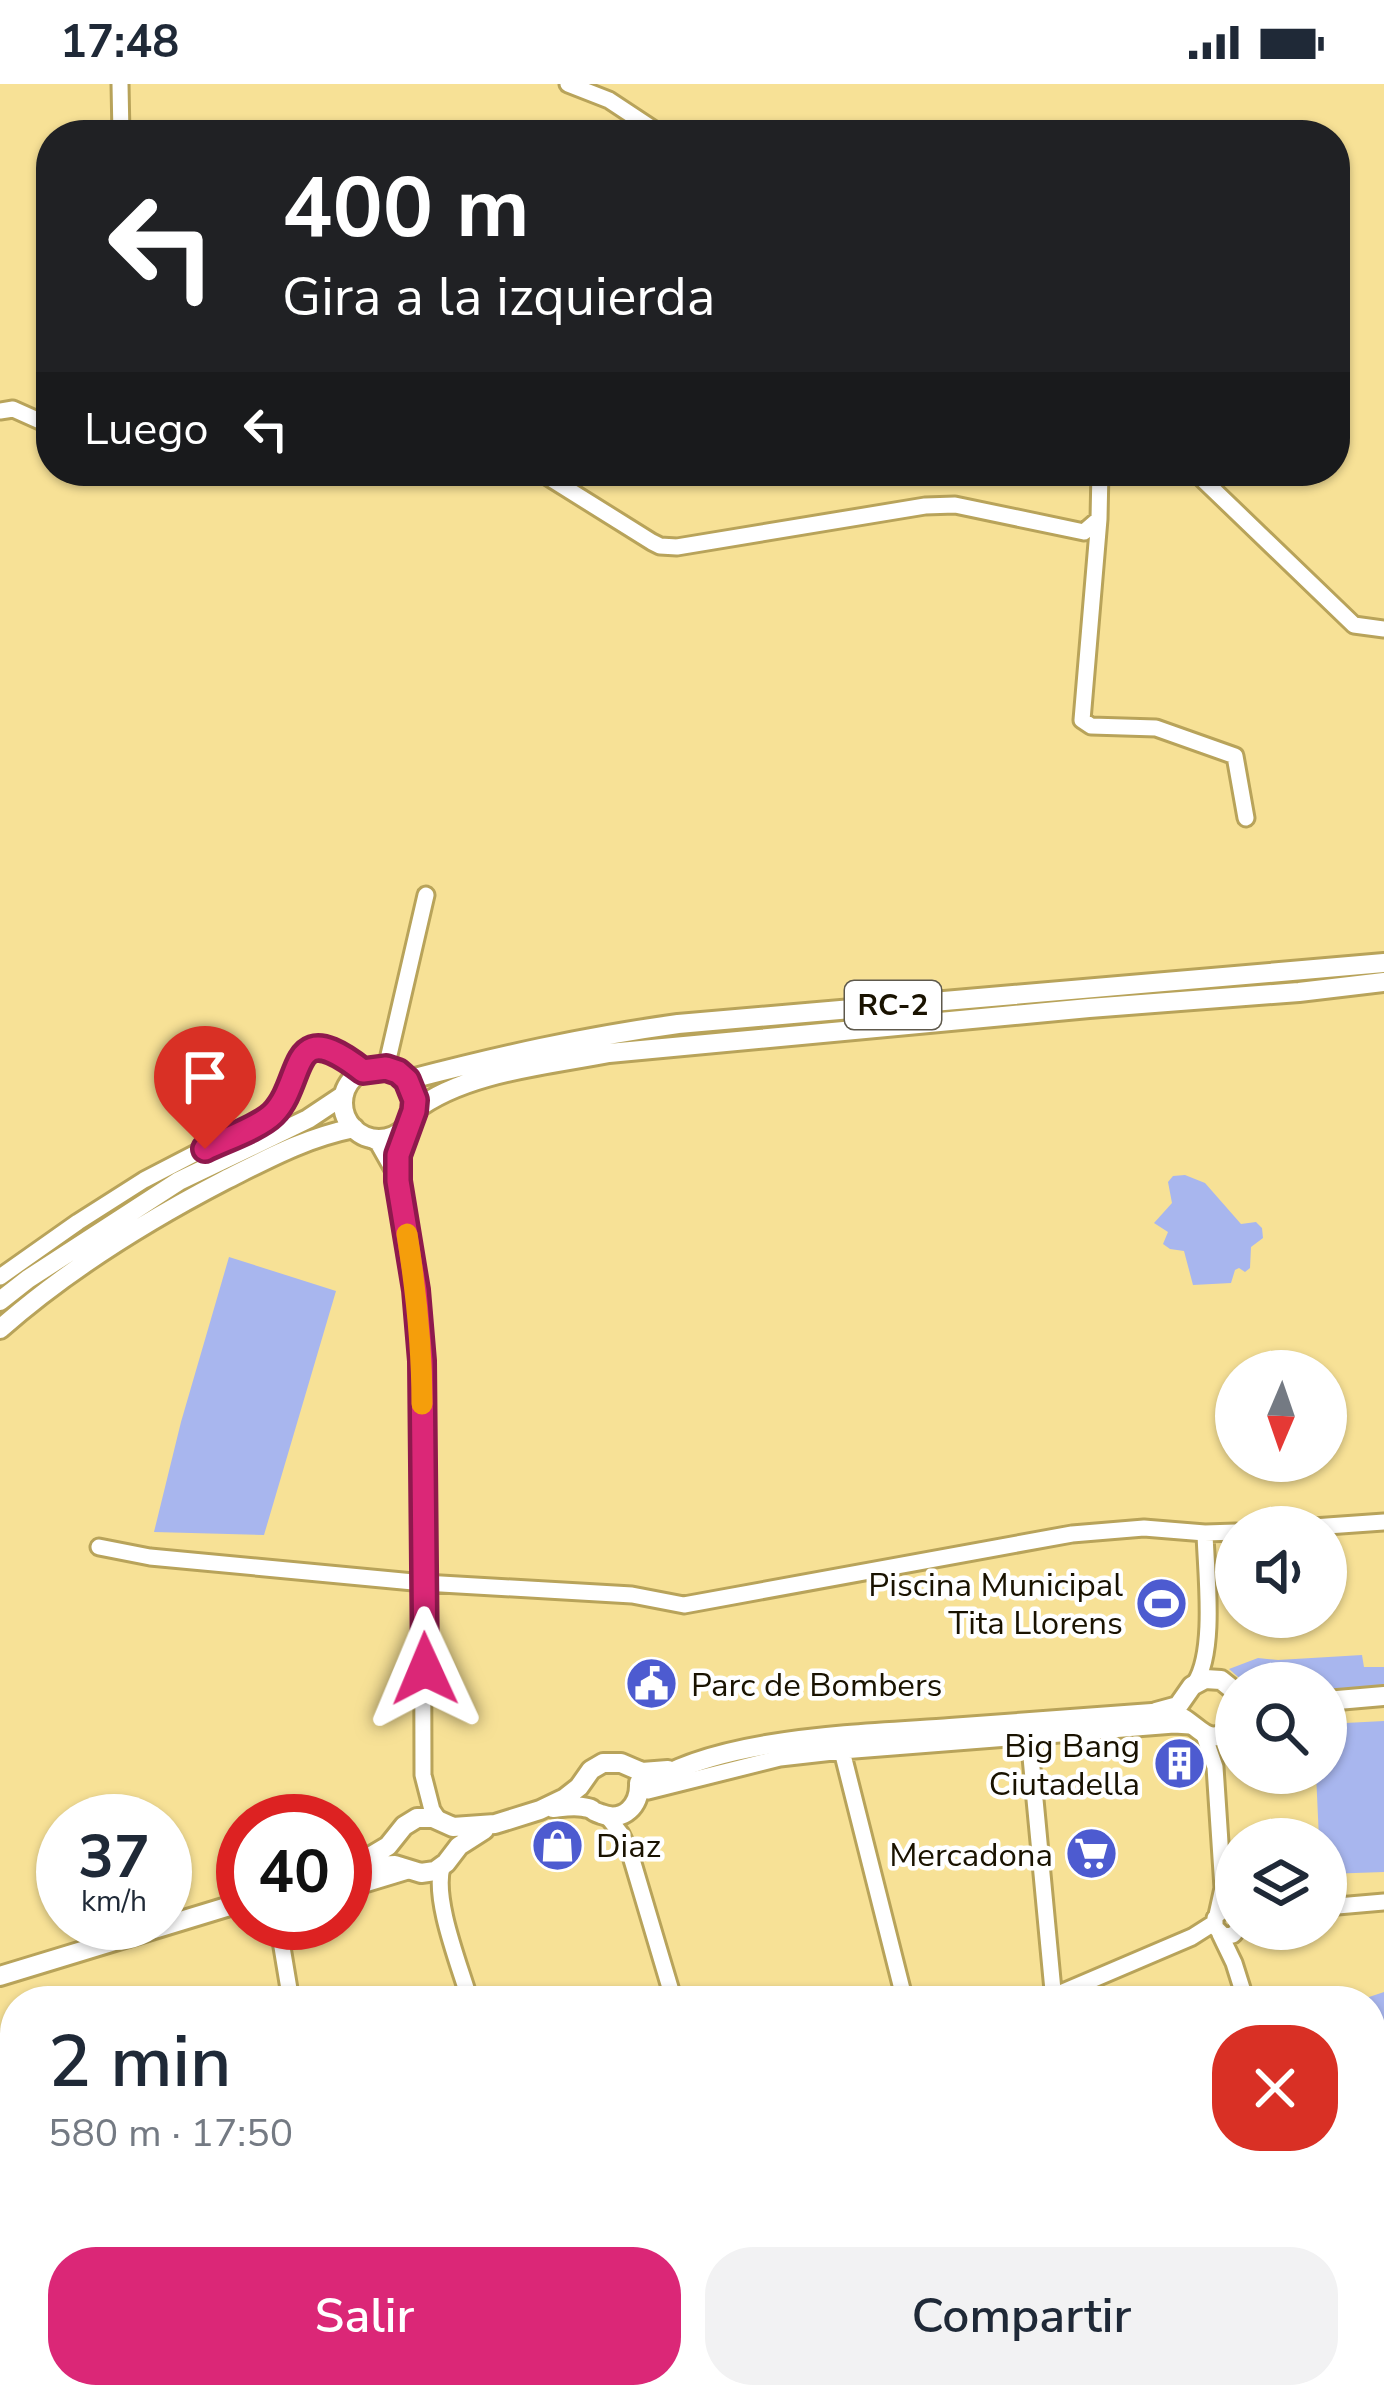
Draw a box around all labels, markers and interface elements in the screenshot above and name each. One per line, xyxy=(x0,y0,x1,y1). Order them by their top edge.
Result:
text: 17:48 xyxy=(60,12,179,73)
text: 400 m xyxy=(282,151,530,266)
icon: left xyxy=(84,168,240,324)
text: Gira a la izquierda xyxy=(282,260,715,334)
icon: left xyxy=(233,396,299,462)
text: Luego xyxy=(84,399,209,460)
road number: RC-2 xyxy=(845,981,941,1029)
pin xyxy=(154,1026,256,1149)
icon: arrive xyxy=(172,1044,238,1110)
north arrow xyxy=(1215,1350,1347,1482)
map controls xyxy=(1215,1350,1347,1950)
button: sound xyxy=(1215,1506,1347,1638)
place label: Piscina Municipal Tita Llorens xyxy=(868,1563,1123,1646)
sports icon: Piscina Municipal Tita Llorens xyxy=(1134,1575,1190,1631)
position arrow xyxy=(362,1606,488,1732)
public building icon: Parc de Bombers xyxy=(624,1656,680,1712)
button: search xyxy=(1215,1662,1347,1794)
place label: Parc de Bombers xyxy=(691,1663,942,1708)
place label: Big Bang Ciutadella xyxy=(989,1724,1140,1807)
building icon: Big Bang Ciutadella xyxy=(1151,1736,1207,1792)
speed limit sign: 40 xyxy=(216,1794,372,1950)
text: 37 xyxy=(78,1816,150,1898)
shop icon: Diaz xyxy=(529,1817,585,1873)
button: layers xyxy=(1215,1818,1347,1950)
place label: Diaz xyxy=(596,1824,661,1869)
supermarket icon: Mercadona xyxy=(1064,1826,1120,1882)
place label: Mercadona xyxy=(889,1833,1053,1878)
text: km/h xyxy=(81,1881,147,1922)
text: 2 min xyxy=(48,2013,231,2111)
button: close xyxy=(1212,2025,1338,2151)
text: 580 m · 17:50 xyxy=(48,2107,293,2160)
button: Salir xyxy=(48,2247,681,2385)
button: Compartir xyxy=(705,2247,1338,2385)

